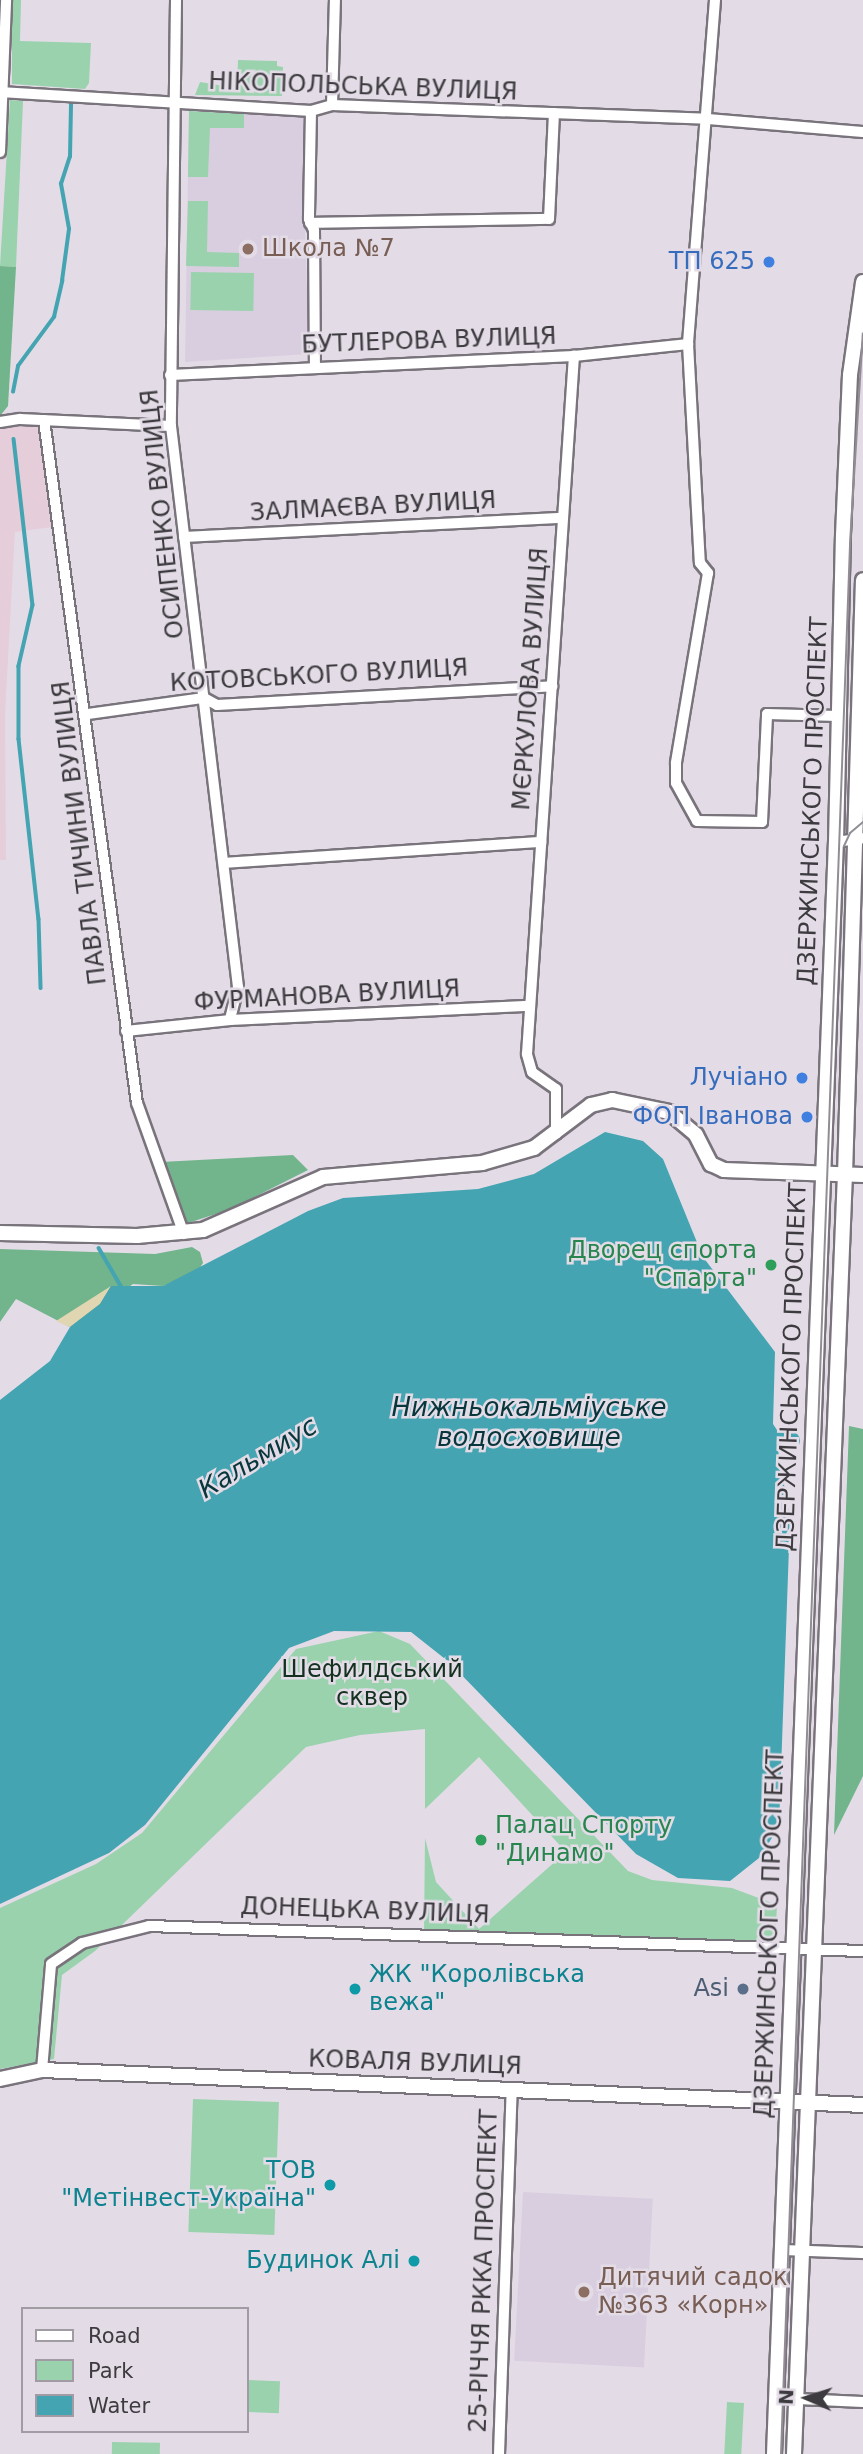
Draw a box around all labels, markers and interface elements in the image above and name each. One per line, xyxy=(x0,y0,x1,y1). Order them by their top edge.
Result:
street label: НІКОПОЛЬСЬКА ВУЛИЦЯ xyxy=(208,67,518,107)
place label: Школа №7 xyxy=(262,235,395,263)
marker: Школа №7 xyxy=(240,241,256,257)
place label: ТП 625 xyxy=(669,248,755,276)
marker: ТП 625 xyxy=(761,254,777,270)
street label: БУТЛЕРОВА ВУЛИЦЯ xyxy=(301,322,557,360)
street label: ОСИПЕНКО ВУЛИЦЯ xyxy=(136,388,190,640)
street label: ЗАЛМАЄВА ВУЛИЦЯ xyxy=(249,486,497,528)
street label: МЄРКУЛОВА ВУЛИЦЯ xyxy=(507,547,555,811)
street label: ДЗЕРЖИНСЬКОГО ПРОСПЕКТ xyxy=(792,616,834,986)
street label: КОТОВСЬКОГО ВУЛИЦЯ xyxy=(169,654,469,698)
street label: ПАВЛА ТИЧИНИ ВУЛИЦЯ xyxy=(47,679,113,987)
street label: ФУРМАНОВА ВУЛИЦЯ xyxy=(193,975,461,1017)
place label: Лучіано xyxy=(690,1064,788,1092)
marker: Лучіано xyxy=(794,1070,810,1086)
place label: ФОП Іванова xyxy=(633,1103,793,1131)
marker: ФОП Іванова xyxy=(799,1109,815,1125)
street label: ДЗЕРЖИНСЬКОГО ПРОСПЕКТ xyxy=(771,1182,813,1552)
place label: Дворец спорта "Спарта" xyxy=(568,1237,757,1293)
marker: Дворец спорта "Спарта" xyxy=(763,1257,779,1273)
water label: Нижньокальміуське водосховище xyxy=(391,1392,667,1454)
water label: Кальмиус xyxy=(193,1411,323,1505)
park label: Шефилдський сквер xyxy=(281,1656,463,1712)
street label: ДЗЕРЖИНСЬКОГО ПРОСПЕКТ xyxy=(749,1749,791,2119)
place label: Палац Спорту "Динамо" xyxy=(495,1812,672,1868)
marker: Палац Спорту "Динамо" xyxy=(473,1832,489,1848)
street label: ДОНЕЦЬКА ВУЛИЦЯ xyxy=(240,1892,490,1930)
place label: ЖК "Королівська вежа" xyxy=(369,1961,585,2017)
place label: Asi xyxy=(693,1975,729,2003)
marker: ЖК "Королівська вежа" xyxy=(347,1981,363,1997)
marker: Asi xyxy=(735,1981,751,1997)
street label: КОВАЛЯ ВУЛИЦЯ xyxy=(308,2045,522,2081)
street label: 25-РІЧЧЯ РККА ПРОСПЕКТ xyxy=(464,2109,504,2433)
place label: ТОВ "Метінвест-Україна" xyxy=(61,2157,316,2213)
marker: ТОВ "Метінвест-Україна" xyxy=(322,2177,338,2193)
place label: Будинок Алі xyxy=(246,2247,400,2275)
marker: Будинок Алі xyxy=(406,2253,422,2269)
place label: Дитячий садок №363 «Корн» xyxy=(598,2264,787,2320)
marker: Дитячий садок №363 «Корн» xyxy=(576,2284,592,2300)
legend xyxy=(21,2307,248,2433)
text: Road xyxy=(88,2324,141,2348)
text: Park xyxy=(88,2359,133,2383)
north arrow xyxy=(772,2363,842,2433)
text: N xyxy=(775,2388,797,2405)
text: Water xyxy=(88,2394,150,2418)

